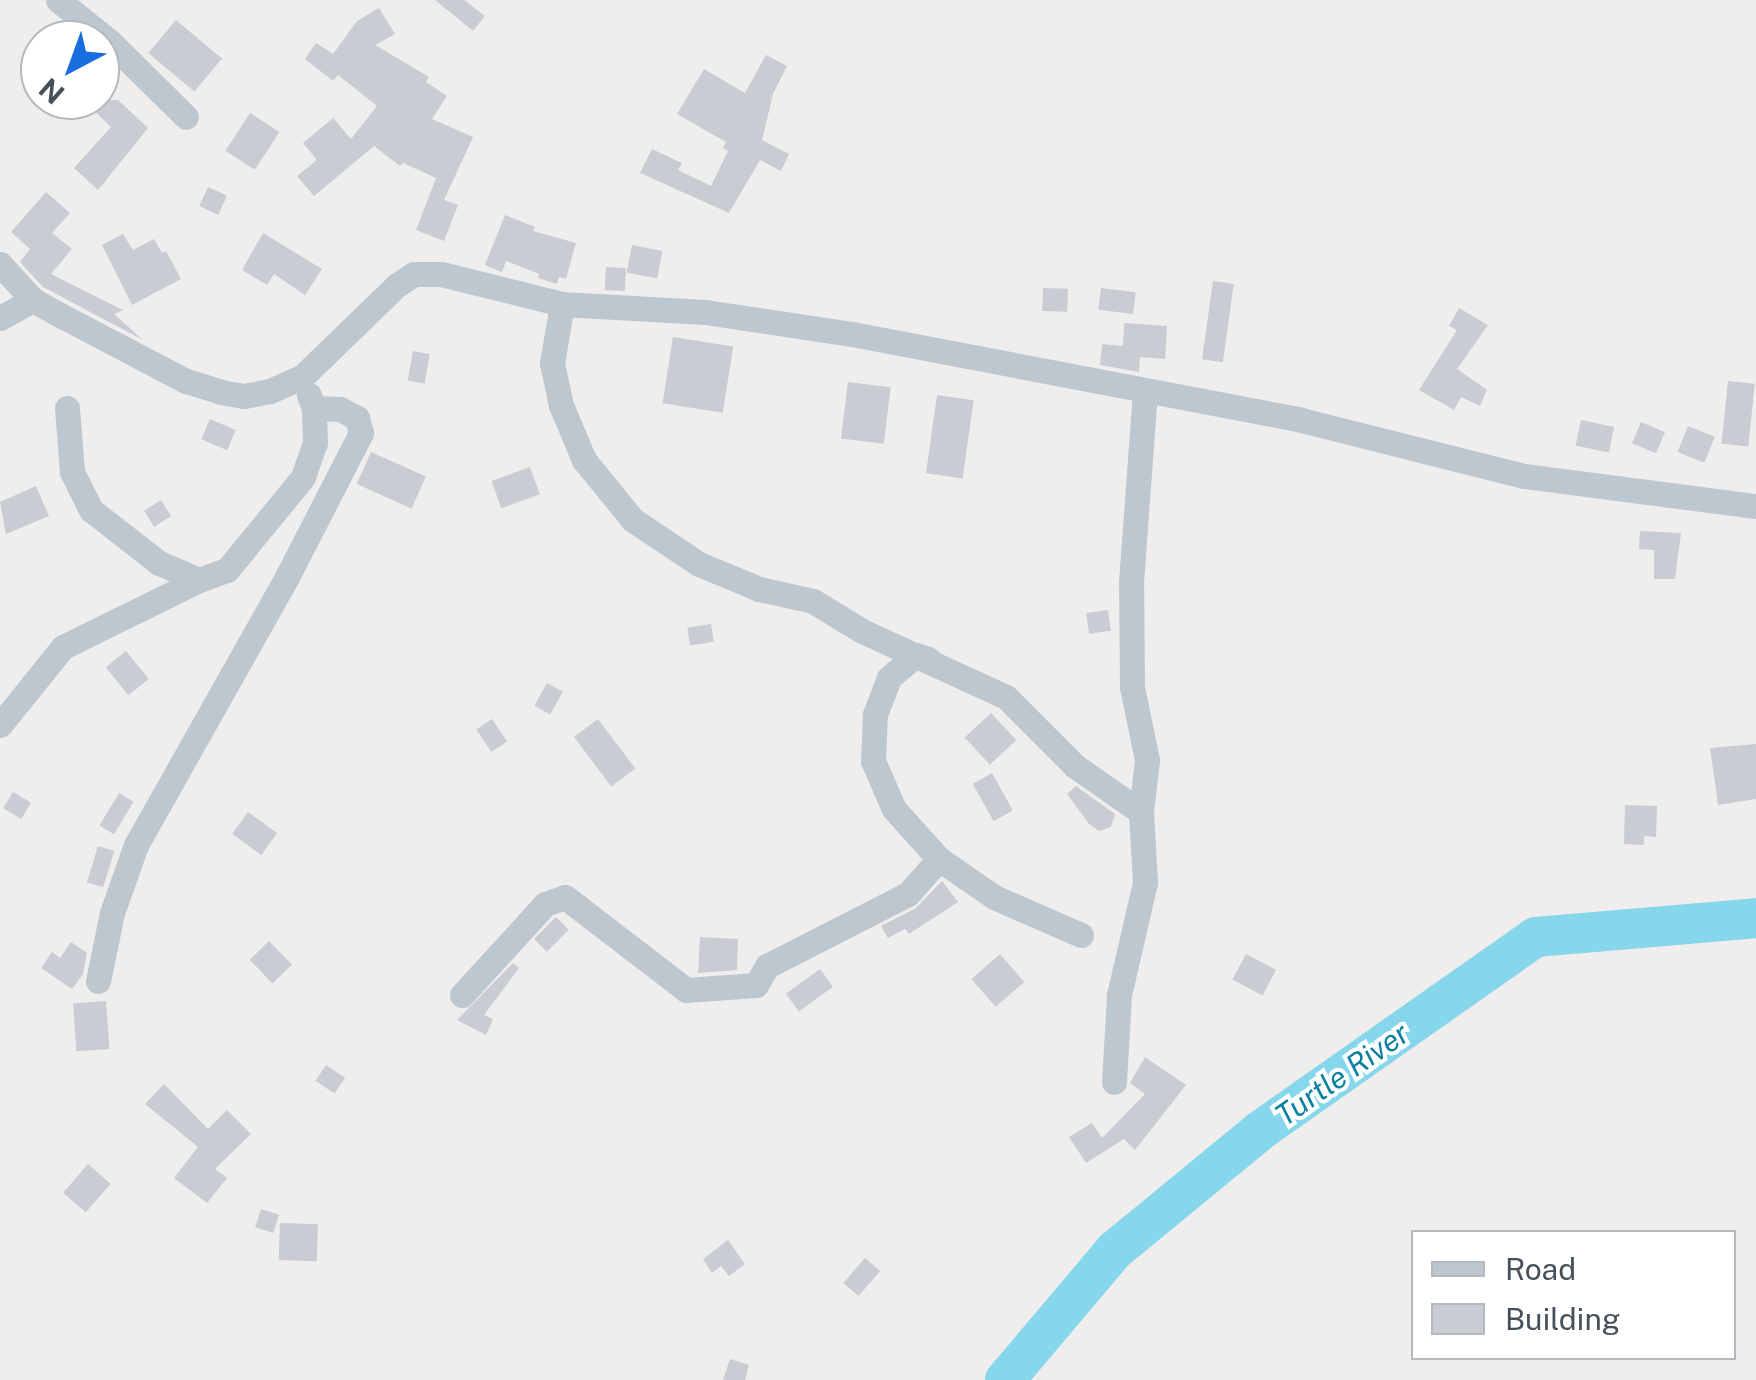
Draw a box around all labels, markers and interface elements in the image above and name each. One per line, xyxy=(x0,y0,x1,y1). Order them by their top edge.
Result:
north arrow xyxy=(20,20,120,120)
text: N xyxy=(32,72,70,111)
water label: Turtle River xyxy=(1268,1015,1416,1133)
legend xyxy=(1411,1230,1736,1360)
text: Road xyxy=(1505,1251,1576,1287)
text: Building xyxy=(1505,1301,1620,1337)

